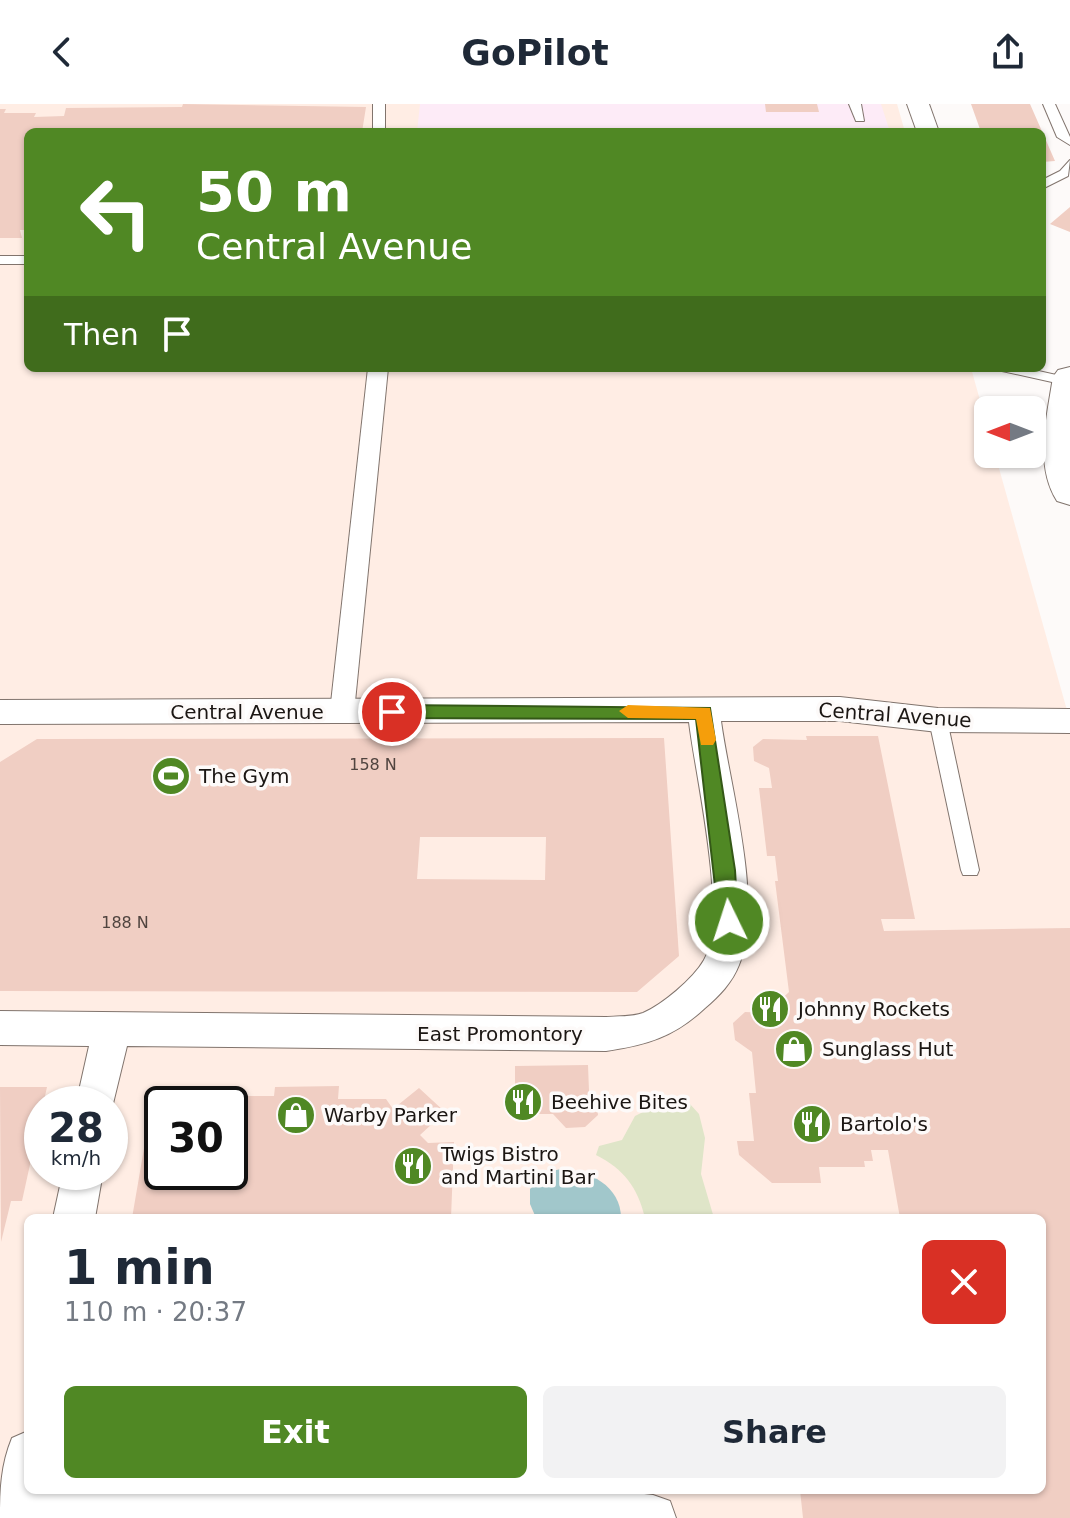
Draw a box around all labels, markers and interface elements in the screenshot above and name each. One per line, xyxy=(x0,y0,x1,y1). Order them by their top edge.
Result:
icon: back xyxy=(40,30,84,74)
icon: share xyxy=(986,30,1030,74)
text: GoPilot xyxy=(461,32,609,73)
text: 50 m xyxy=(196,159,352,224)
icon: left xyxy=(64,160,168,264)
text: Central Avenue xyxy=(196,226,472,267)
icon: arrive xyxy=(155,312,199,356)
text: Then xyxy=(64,317,139,352)
north arrow xyxy=(974,396,1046,468)
map controls xyxy=(974,396,1046,468)
pin xyxy=(358,678,426,746)
icon: arrive xyxy=(370,690,414,734)
street label: Central Avenue xyxy=(818,698,972,732)
street label: Central Avenue xyxy=(170,700,324,724)
sports icon: The Gym xyxy=(150,755,192,797)
house number: 158 N xyxy=(349,755,397,774)
place label: The Gym xyxy=(198,764,289,788)
position arrow xyxy=(687,879,771,963)
house number: 188 N xyxy=(101,913,149,932)
restaurant icon: Johnny Rockets xyxy=(749,988,791,1030)
place label: Johnny Rockets xyxy=(796,997,950,1021)
street label: East Promontory xyxy=(417,1022,583,1046)
shop icon: Sunglass Hut xyxy=(773,1028,815,1070)
place label: Sunglass Hut xyxy=(822,1037,953,1061)
restaurant icon: Beehive Bites xyxy=(502,1081,544,1123)
speed limit sign: 30 xyxy=(144,1086,248,1190)
place label: Beehive Bites xyxy=(551,1090,688,1114)
shop icon: Warby Parker xyxy=(275,1094,317,1136)
place label: Warby Parker xyxy=(324,1103,458,1127)
restaurant icon: Bartolo's xyxy=(791,1103,833,1145)
text: 28 xyxy=(48,1105,104,1151)
place label: Bartolo's xyxy=(840,1112,928,1136)
place label: Twigs Bistro and Martini Bar xyxy=(440,1142,596,1189)
restaurant icon: Twigs Bistro and Martini Bar xyxy=(392,1145,434,1187)
text: km/h xyxy=(51,1146,101,1170)
text: 1 min xyxy=(64,1239,215,1295)
button: close xyxy=(922,1240,1006,1324)
text: 110 m · 20:37 xyxy=(64,1297,247,1327)
button: Exit xyxy=(64,1386,527,1478)
button: Share xyxy=(543,1386,1006,1478)

